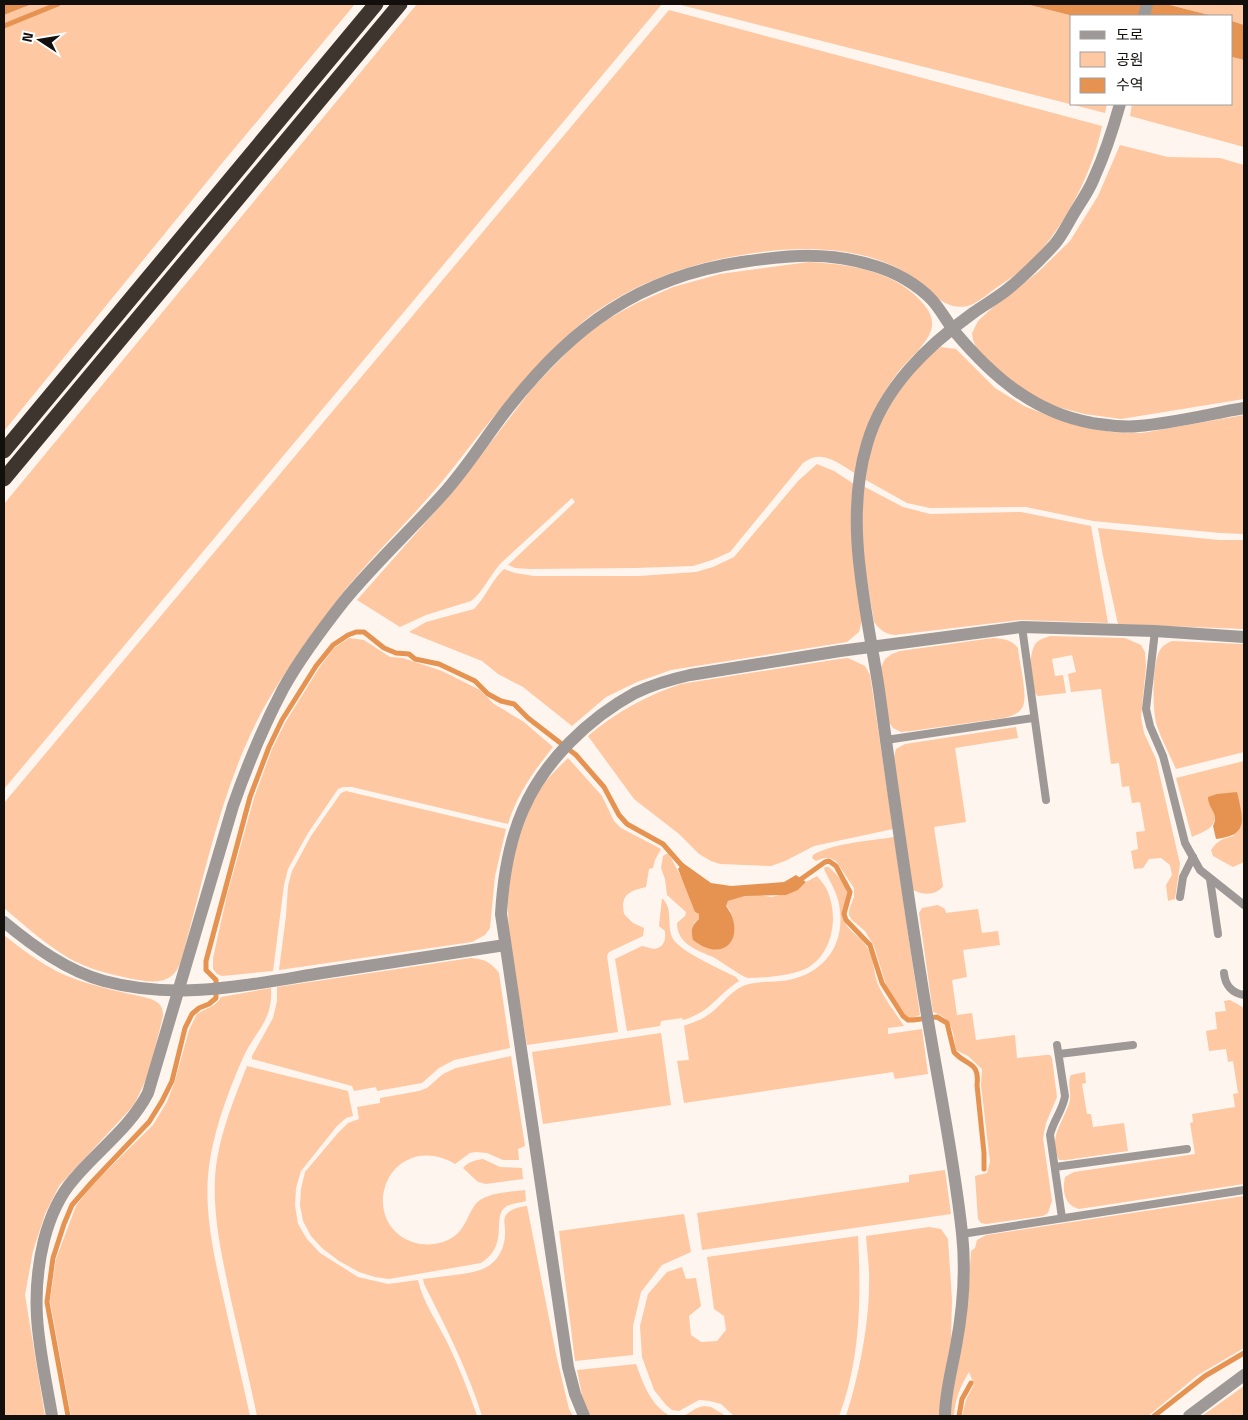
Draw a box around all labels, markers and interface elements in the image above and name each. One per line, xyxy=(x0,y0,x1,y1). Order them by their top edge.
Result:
north arrow xyxy=(15,15,65,65)
legend xyxy=(1070,15,1233,105)
text: 도로 xyxy=(1116,23,1144,46)
text: N xyxy=(16,30,38,44)
text: 공원 xyxy=(1116,48,1144,71)
text: 수역 xyxy=(1116,73,1144,96)

